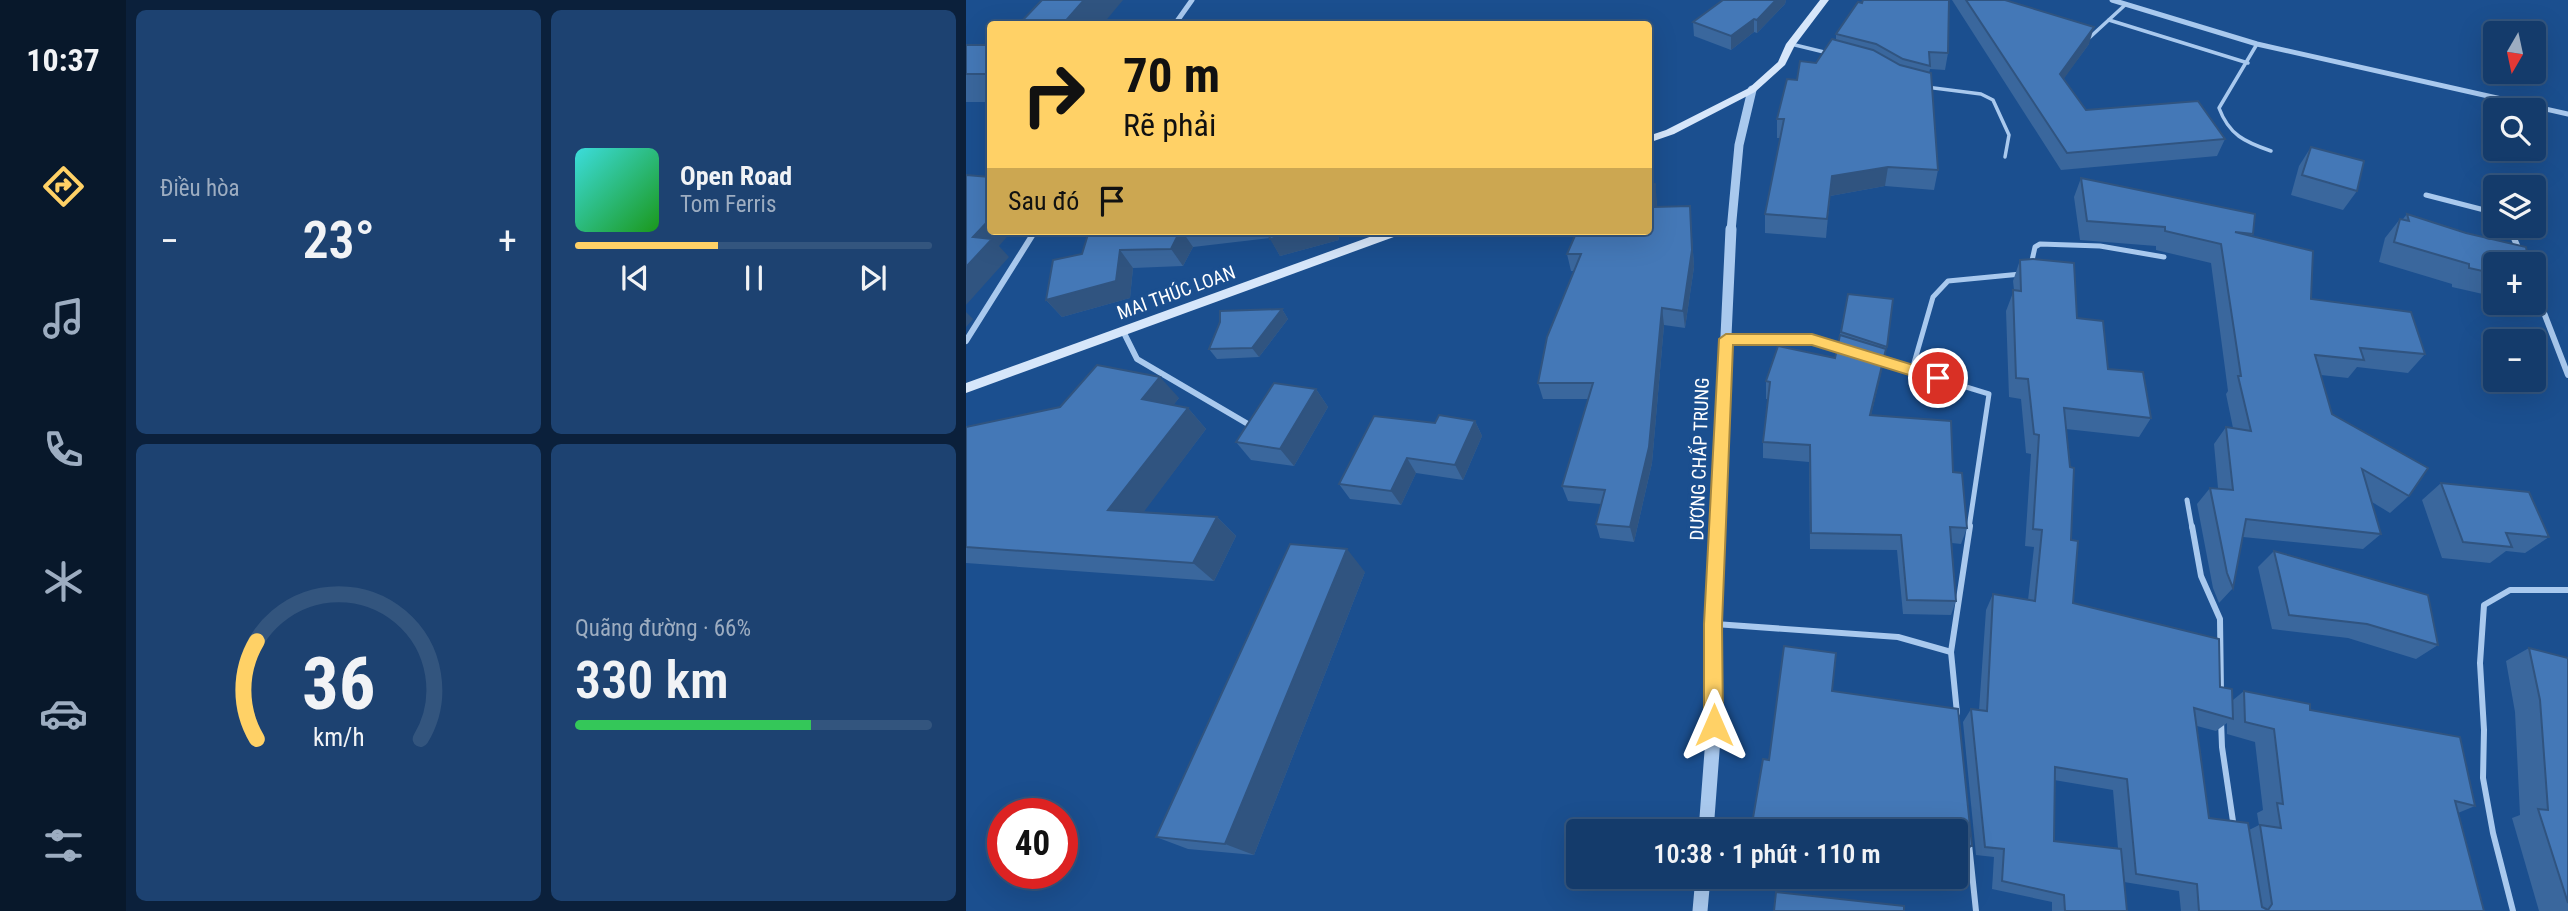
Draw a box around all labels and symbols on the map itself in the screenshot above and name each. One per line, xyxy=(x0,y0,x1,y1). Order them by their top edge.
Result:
north arrow xyxy=(2483,21,2546,84)
street label: MAI THÚC LOAN xyxy=(1114,260,1238,324)
pin xyxy=(1908,348,1968,408)
street label: DƯƠNG CHẤP TRUNG xyxy=(1685,377,1714,541)
position arrow xyxy=(1677,688,1751,762)
speed limit sign: 40 xyxy=(987,798,1078,889)

